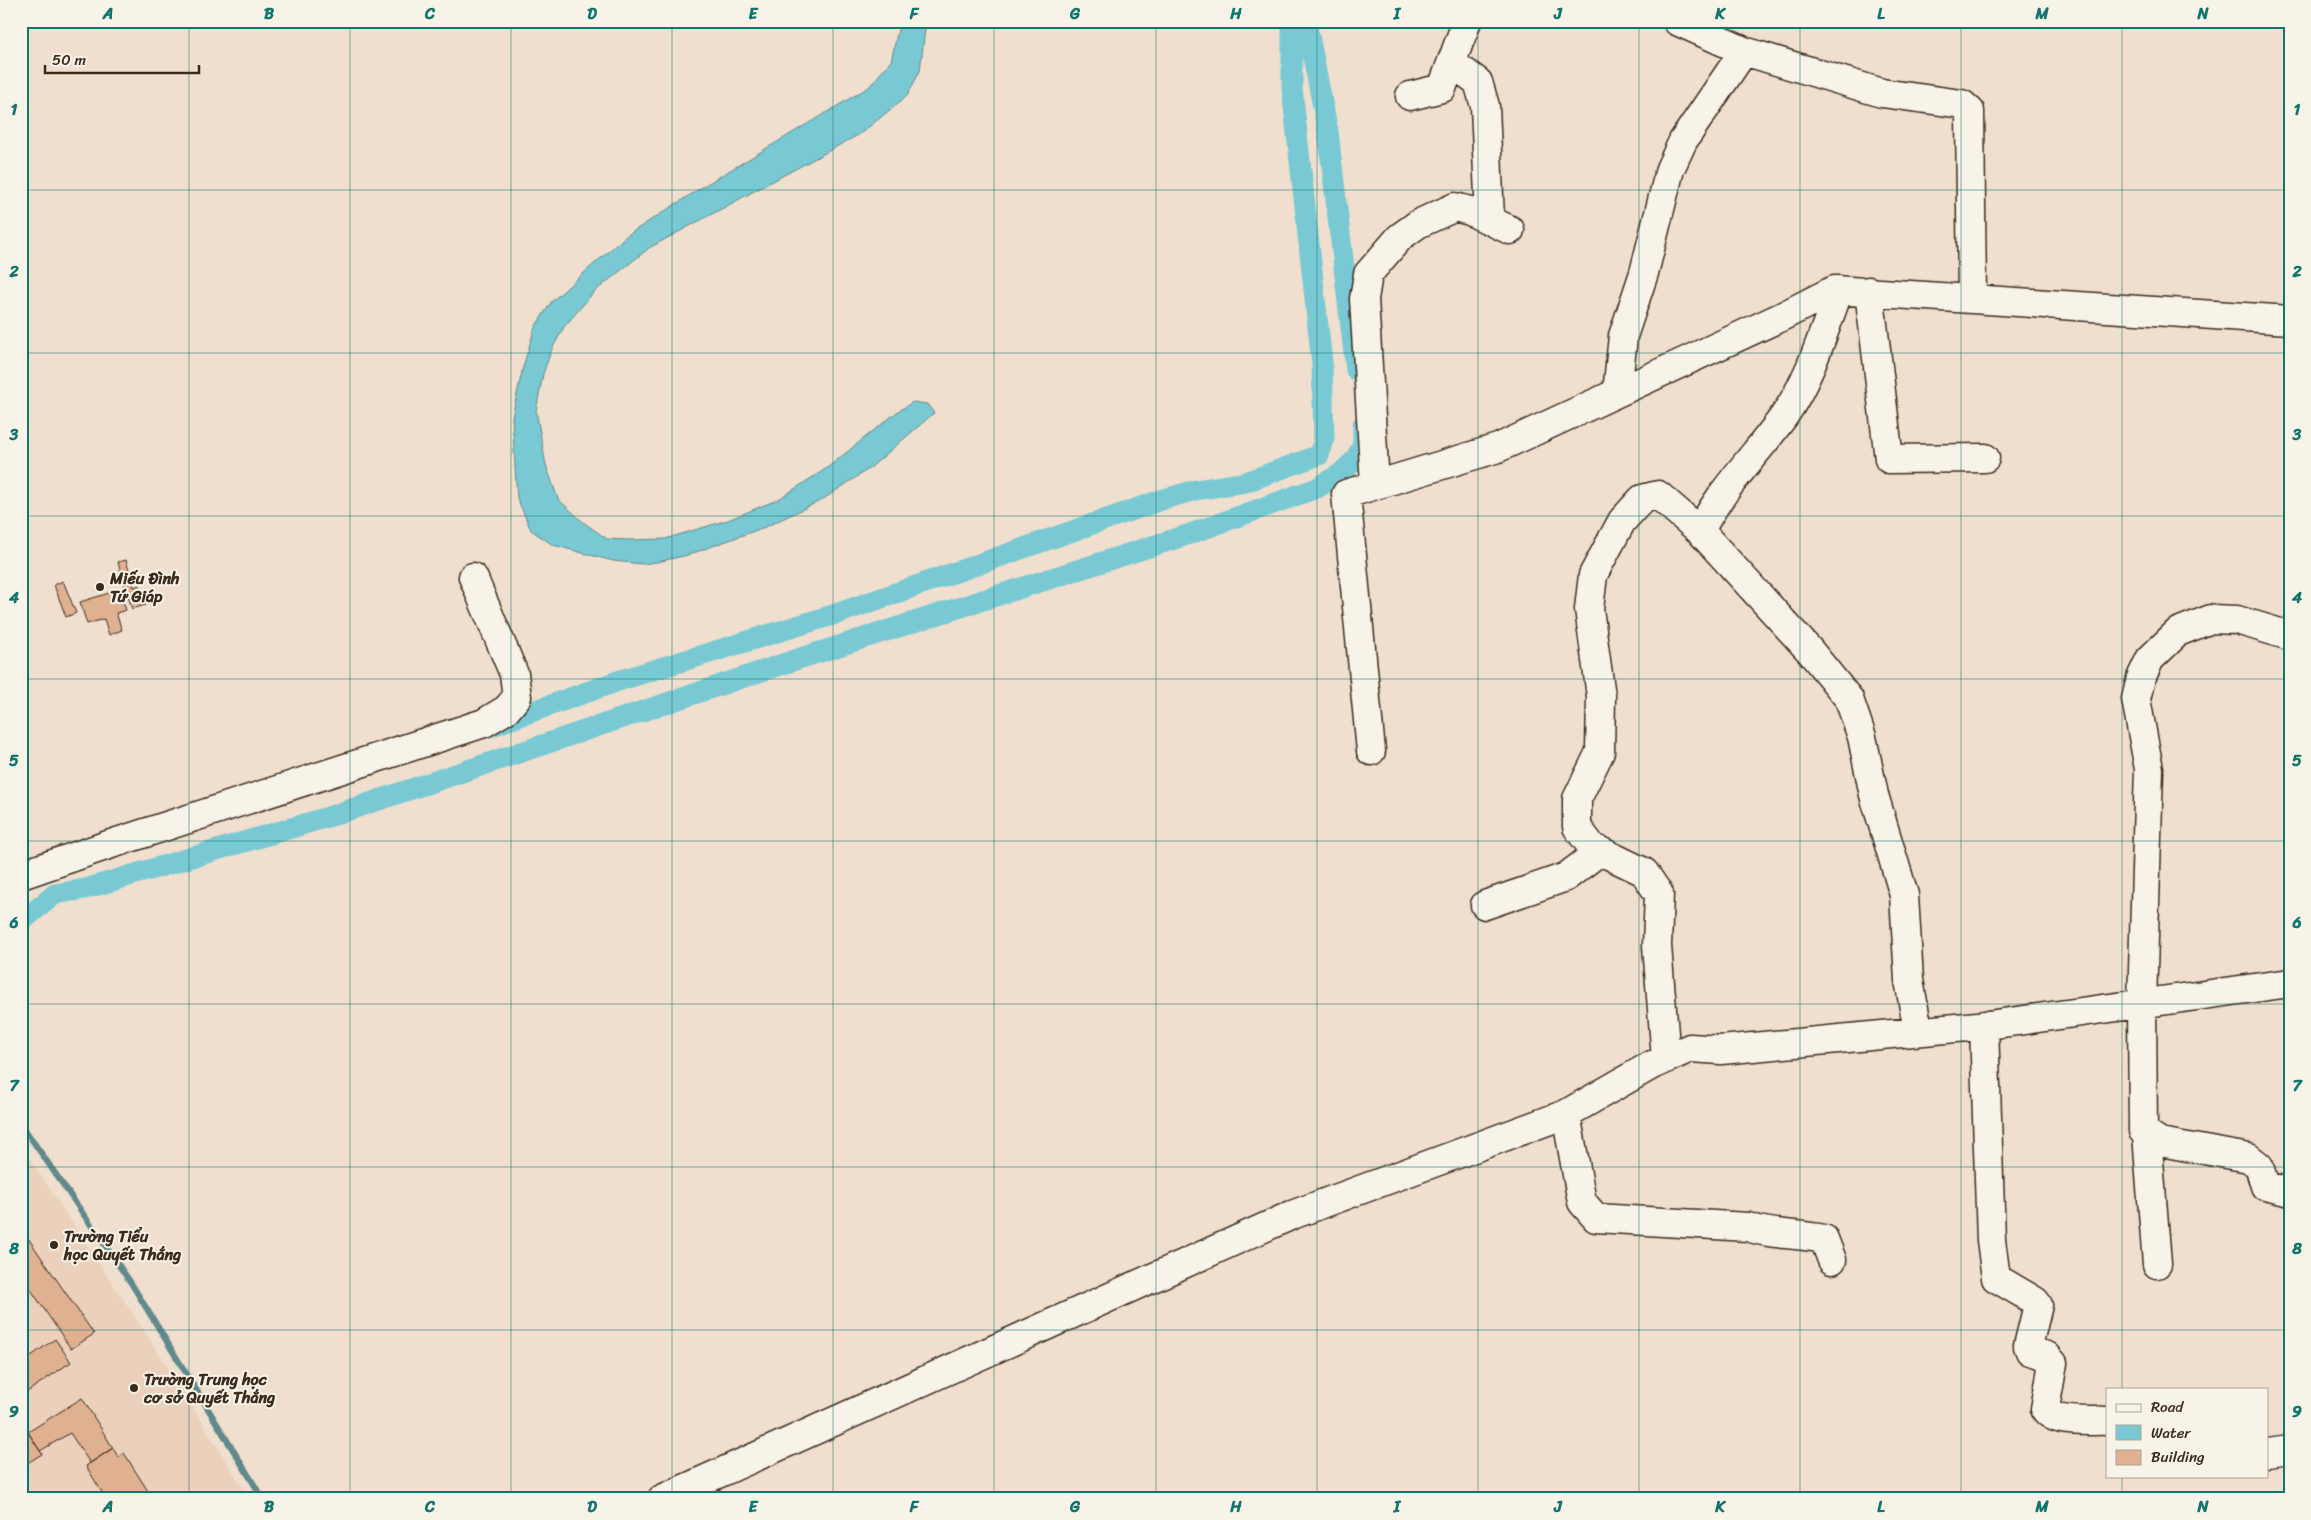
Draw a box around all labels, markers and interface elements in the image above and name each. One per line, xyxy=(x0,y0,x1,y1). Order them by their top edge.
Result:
text: A xyxy=(102,0,113,28)
text: B xyxy=(264,0,275,28)
text: C xyxy=(424,0,436,28)
text: D xyxy=(587,0,597,28)
text: E xyxy=(749,0,759,28)
text: F xyxy=(909,0,920,28)
text: G xyxy=(1069,0,1081,28)
text: H xyxy=(1229,0,1242,28)
text: I xyxy=(1393,0,1402,28)
text: J xyxy=(1553,0,1563,28)
text: K xyxy=(1714,0,1726,28)
text: L xyxy=(1877,0,1885,28)
text: M xyxy=(2034,0,2049,28)
text: N xyxy=(2196,0,2209,28)
scale bar xyxy=(45,42,199,74)
text: 50 m xyxy=(52,47,87,73)
text: 1 xyxy=(11,95,18,124)
text: 1 xyxy=(2294,95,2301,124)
text: 2 xyxy=(8,257,19,286)
text: 2 xyxy=(2291,257,2302,286)
text: 3 xyxy=(9,420,19,449)
text: 3 xyxy=(2292,420,2302,449)
place label: Miếu Đình Tứ Giáp xyxy=(109,564,180,611)
marker: Miếu Đình Tứ Giáp xyxy=(94,581,106,593)
text: 4 xyxy=(8,583,19,612)
text: 4 xyxy=(2291,583,2302,612)
text: 5 xyxy=(9,746,19,775)
text: 5 xyxy=(2292,746,2302,775)
text: 6 xyxy=(8,908,19,937)
text: 6 xyxy=(2291,908,2302,937)
text: 7 xyxy=(9,1071,20,1100)
text: 7 xyxy=(2292,1071,2303,1100)
place label: Trường Tiểu học Quyết Thắng xyxy=(63,1222,182,1269)
text: 8 xyxy=(8,1234,19,1263)
text: 8 xyxy=(2291,1234,2302,1263)
marker: Trường Tiểu học Quyết Thắng xyxy=(48,1239,60,1251)
place label: Trường Trung học cơ sở Quyết Thắng xyxy=(143,1365,276,1412)
marker: Trường Trung học cơ sở Quyết Thắng xyxy=(128,1382,140,1394)
legend xyxy=(2106,1388,2268,1478)
text: Road xyxy=(2151,1394,2184,1420)
text: 9 xyxy=(9,1397,19,1426)
text: 9 xyxy=(2292,1397,2302,1426)
text: Water xyxy=(2151,1420,2191,1446)
text: Building xyxy=(2151,1444,2205,1470)
text: A xyxy=(102,1492,113,1520)
text: B xyxy=(264,1492,275,1520)
text: C xyxy=(424,1492,436,1520)
text: D xyxy=(587,1492,597,1520)
text: E xyxy=(749,1492,759,1520)
text: F xyxy=(909,1492,920,1520)
text: G xyxy=(1069,1492,1081,1520)
text: H xyxy=(1229,1492,1242,1520)
text: I xyxy=(1393,1492,1402,1520)
text: J xyxy=(1553,1492,1563,1520)
text: K xyxy=(1714,1492,1726,1520)
text: L xyxy=(1877,1492,1885,1520)
text: M xyxy=(2034,1492,2049,1520)
text: N xyxy=(2196,1492,2209,1520)

